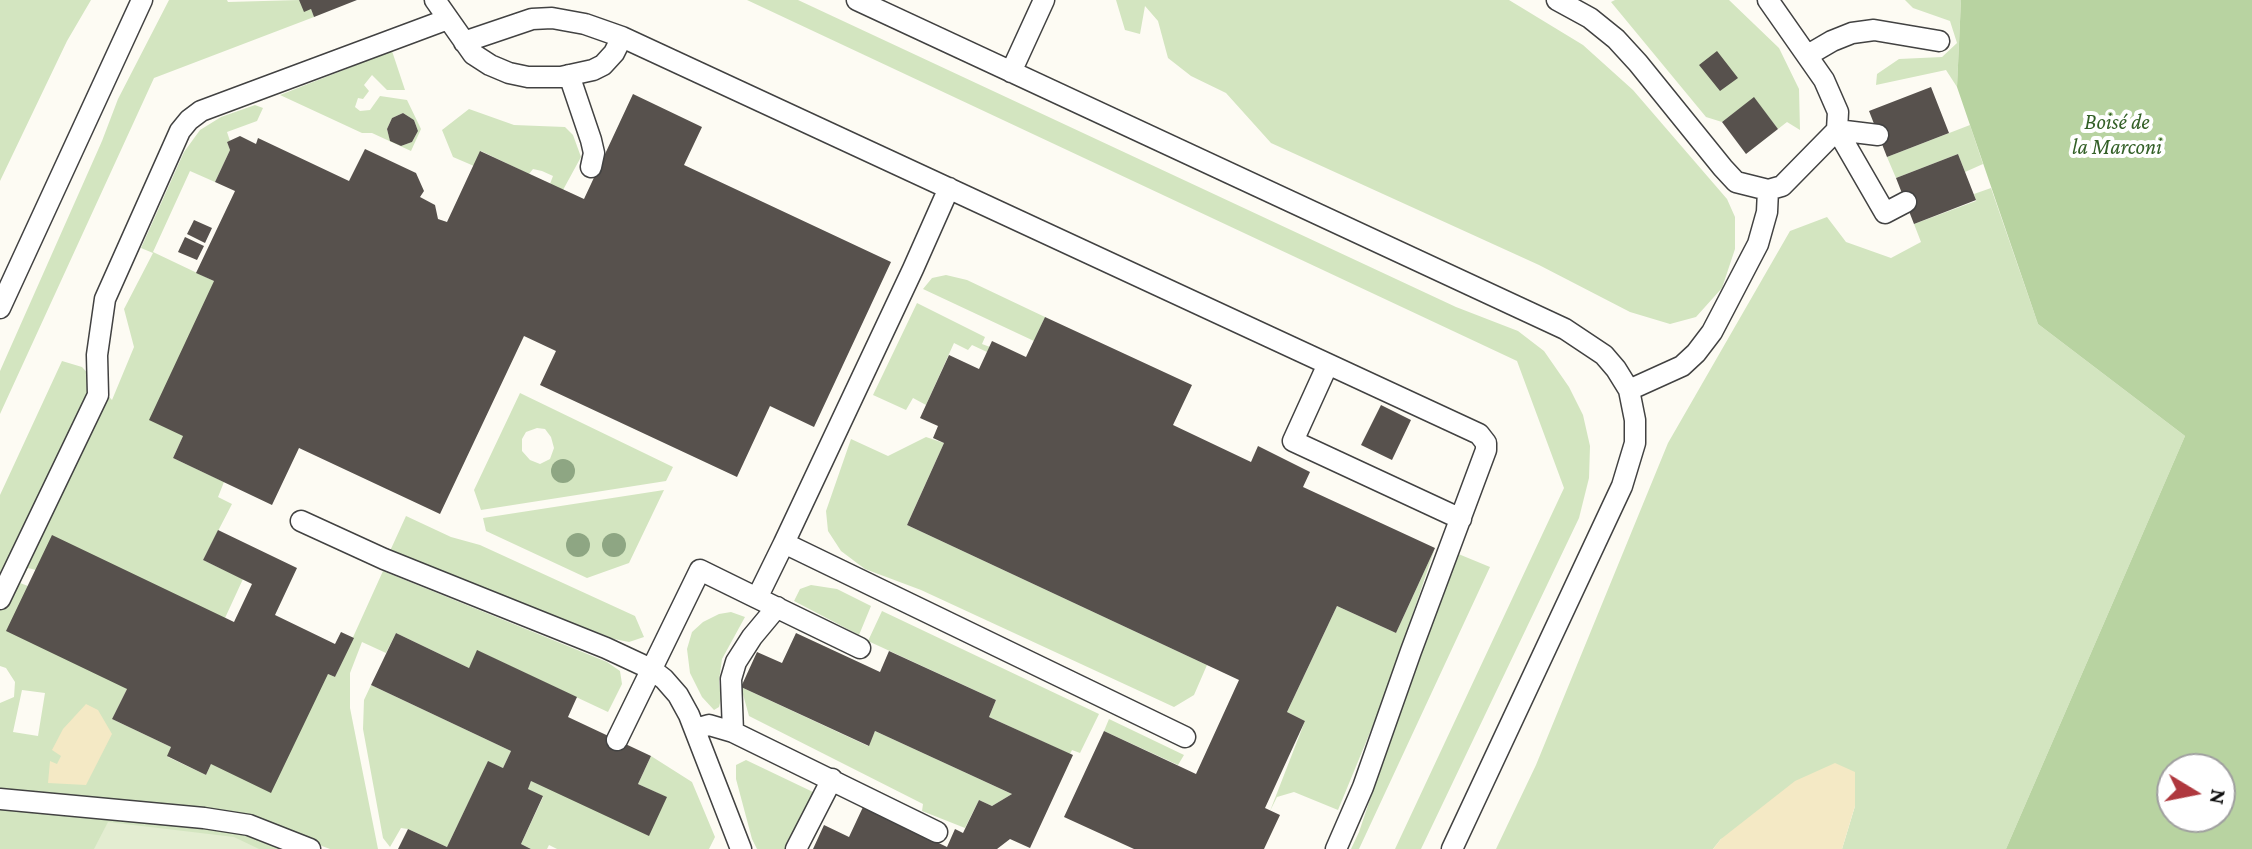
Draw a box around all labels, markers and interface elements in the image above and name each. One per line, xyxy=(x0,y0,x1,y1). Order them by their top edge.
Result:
park label: Boisé de la Marconi xyxy=(2072,109,2162,160)
north arrow xyxy=(2156,753,2236,833)
text: N xyxy=(2205,787,2232,806)

